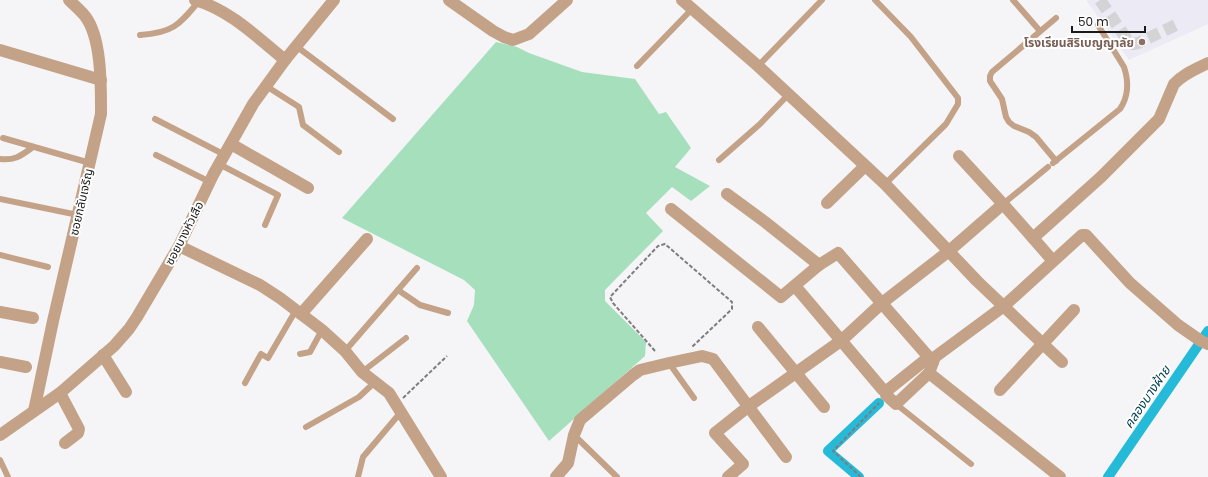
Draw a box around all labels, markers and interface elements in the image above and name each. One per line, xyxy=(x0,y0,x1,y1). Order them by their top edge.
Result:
scale bar xyxy=(1072,8,1145,34)
text: 50 m xyxy=(1078,13,1109,30)
place label: โรงเรียนสิริเบญญาลัย xyxy=(1024,34,1134,51)
marker: โรงเรียนสิริเบญญาลัย xyxy=(1137,37,1147,47)
street label: ซอยกลับเจริญ xyxy=(65,167,97,237)
street label: ซอยบางหัวเสือ xyxy=(161,198,207,268)
water label: คลองบางฝ้าย xyxy=(1119,361,1176,432)

